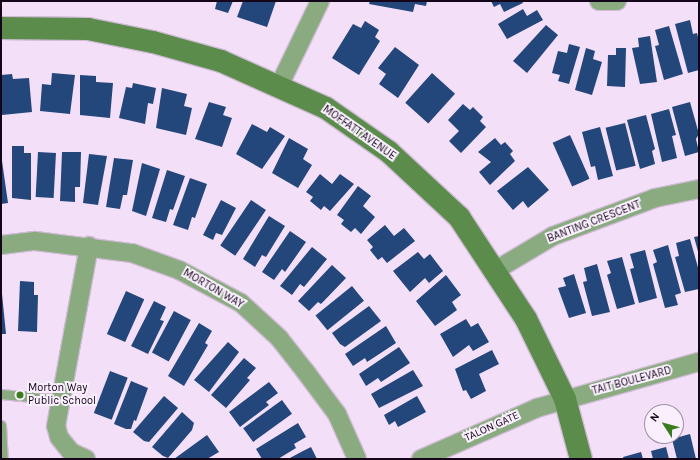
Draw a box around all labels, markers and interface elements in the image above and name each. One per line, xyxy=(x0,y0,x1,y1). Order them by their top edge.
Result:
street label: MOFFATT AVENUE xyxy=(320,103,398,163)
street label: BANTING CRESCENT xyxy=(546,198,642,246)
street label: MORTON WAY xyxy=(180,266,246,312)
street label: TAIT BOULEVARD xyxy=(591,364,673,398)
place label: Morton Way Public School xyxy=(28,382,96,408)
marker: Morton Way Public School xyxy=(15,390,25,400)
north arrow xyxy=(644,404,684,444)
street label: TALON GATE xyxy=(463,409,521,445)
text: N xyxy=(647,410,662,424)

